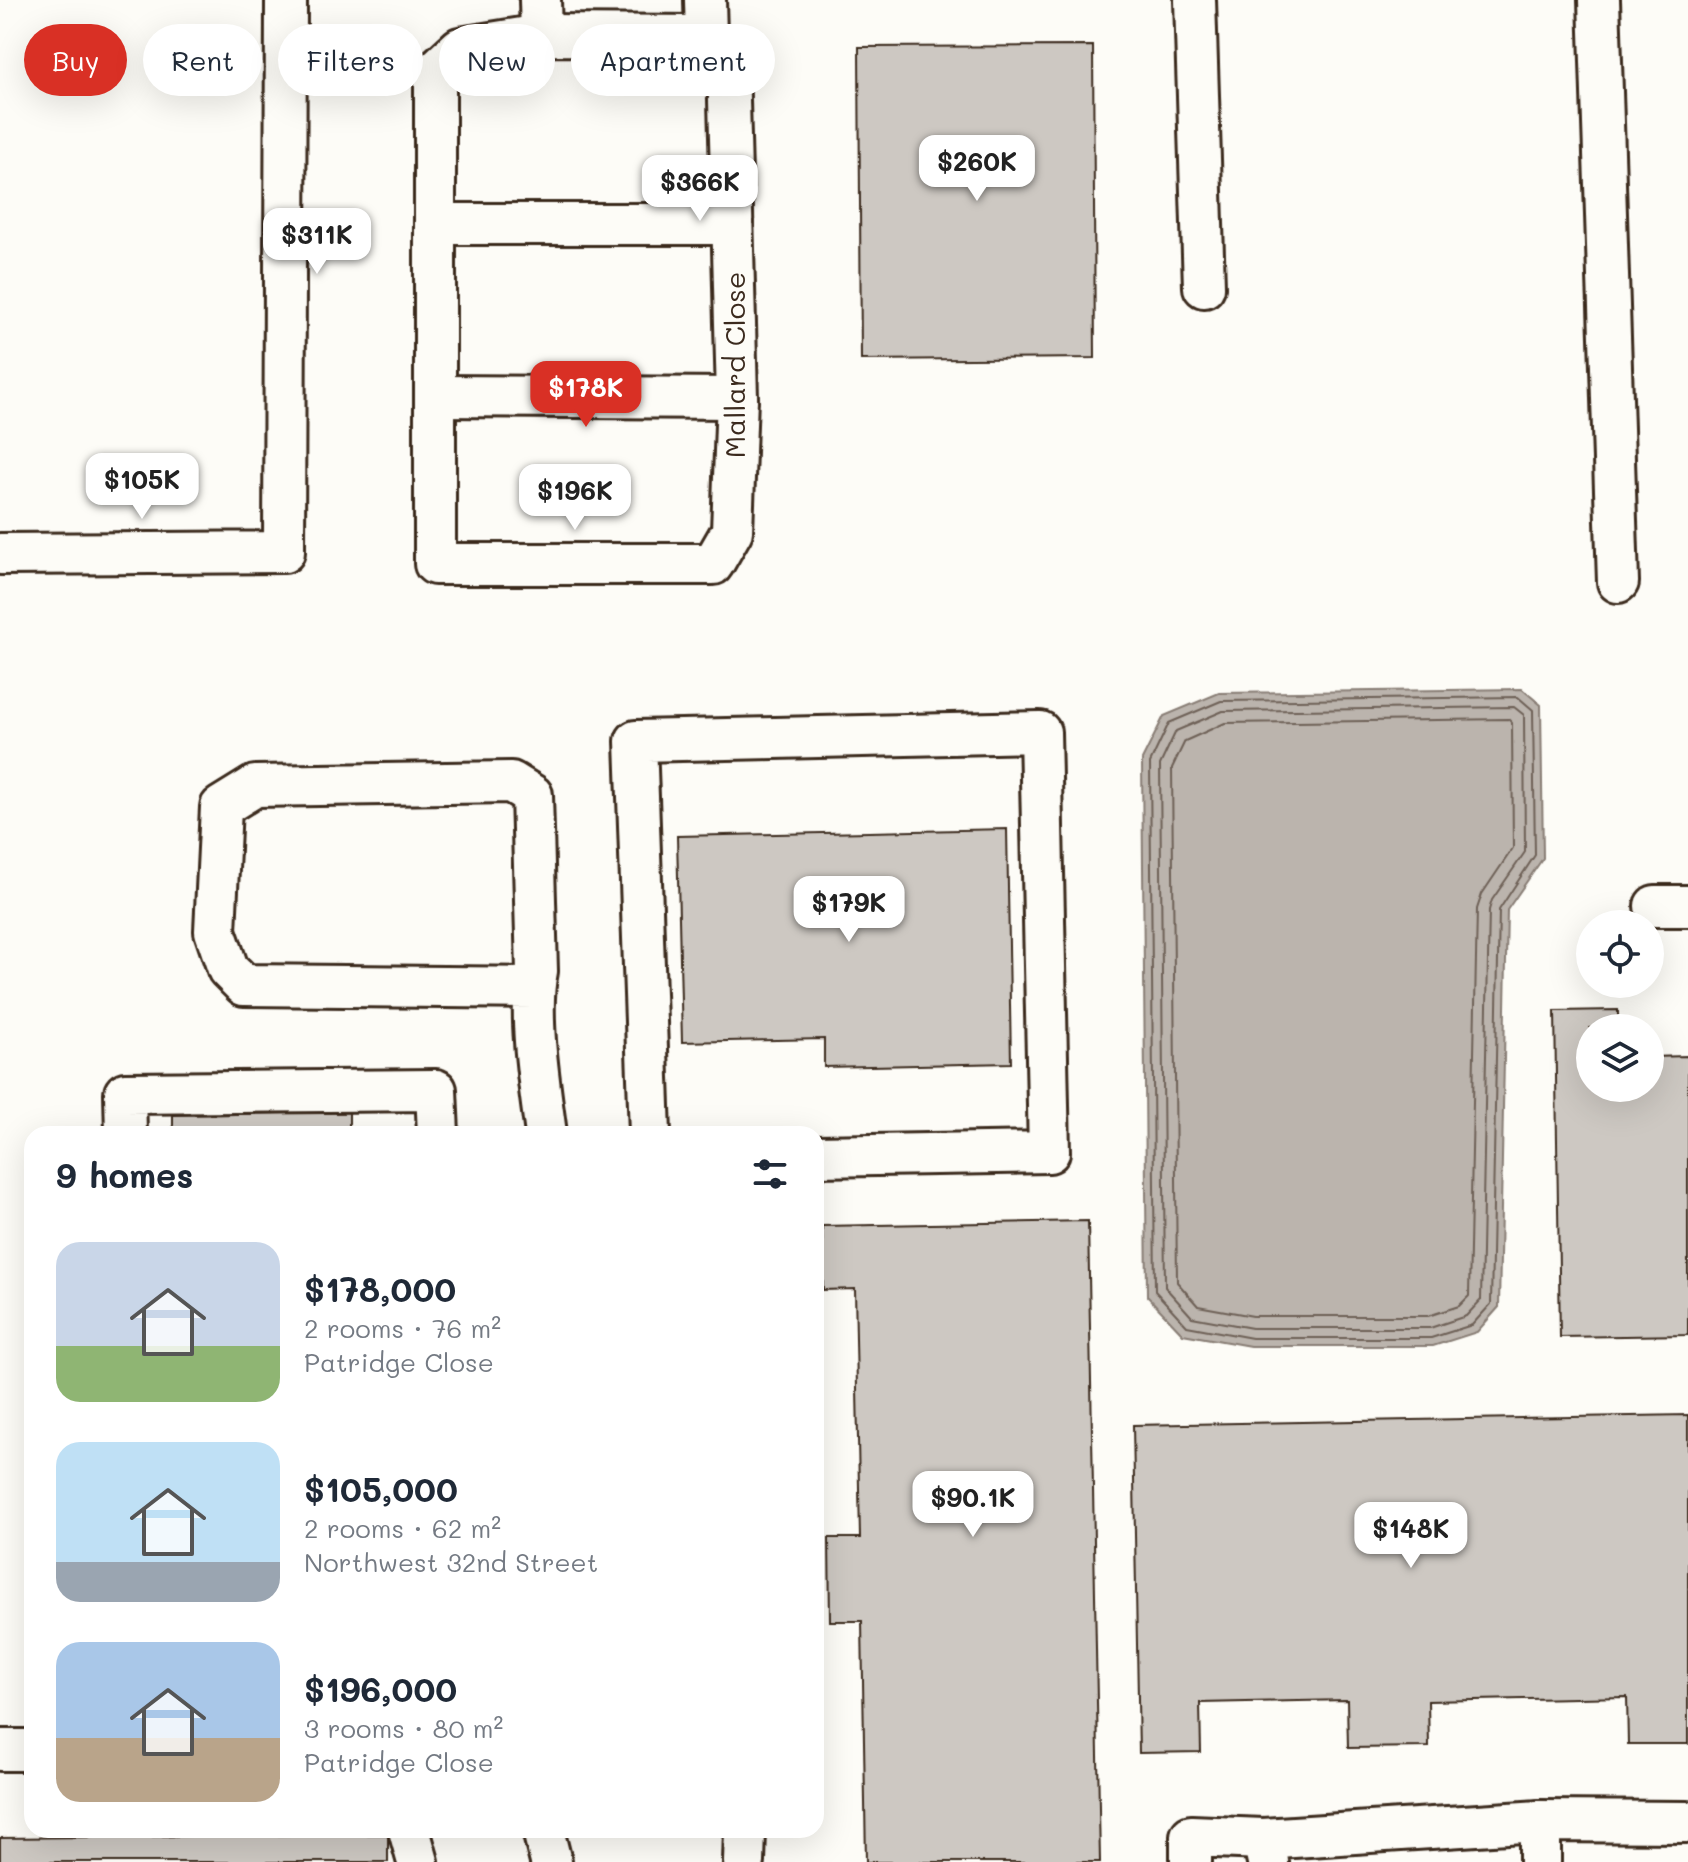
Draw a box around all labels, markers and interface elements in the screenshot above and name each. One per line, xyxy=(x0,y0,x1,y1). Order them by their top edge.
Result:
chip: Buy xyxy=(24,24,127,96)
chip: Rent xyxy=(143,24,262,96)
chip: Filters xyxy=(278,24,423,96)
chip: New xyxy=(439,24,555,96)
chip: Apartment xyxy=(571,24,775,96)
pin: $260K xyxy=(921,135,1033,203)
text: $260K xyxy=(937,144,1017,178)
pin: $366K xyxy=(644,155,756,223)
text: $366K xyxy=(660,164,740,198)
pin: $311K xyxy=(261,208,373,276)
text: $311K xyxy=(281,217,353,251)
street label: Mallard Close xyxy=(716,272,752,458)
pin: $178K xyxy=(530,361,642,429)
text: $178K xyxy=(548,370,624,404)
pin: $105K xyxy=(86,453,198,521)
text: $105K xyxy=(104,462,180,496)
pin: $196K xyxy=(519,464,631,532)
text: $196K xyxy=(537,473,613,507)
pin: $179K xyxy=(793,876,905,944)
text: $179K xyxy=(812,885,886,919)
map controls xyxy=(1576,910,1664,1102)
button: locate xyxy=(1576,910,1664,998)
button: layers xyxy=(1576,1014,1664,1102)
text: 9 homes xyxy=(56,1152,193,1197)
icon: filters xyxy=(748,1152,792,1196)
text: $178,000 xyxy=(304,1266,456,1311)
icon: home xyxy=(120,1274,216,1370)
text: 2 rooms · 76 m² xyxy=(304,1311,501,1345)
text: Patridge Close xyxy=(304,1345,494,1379)
text: $105,000 xyxy=(304,1466,458,1511)
pin: $90.1K xyxy=(908,1471,1038,1539)
icon: home xyxy=(120,1474,216,1570)
text: $90.1K xyxy=(930,1480,1016,1514)
pin: $148K xyxy=(1355,1502,1467,1570)
text: 2 rooms · 62 m² xyxy=(304,1511,501,1545)
text: $148K xyxy=(1372,1511,1450,1545)
text: Northwest 32nd Street xyxy=(304,1545,598,1579)
text: $196,000 xyxy=(304,1666,457,1711)
icon: home xyxy=(120,1674,216,1770)
text: 3 rooms · 80 m² xyxy=(304,1711,503,1745)
text: Patridge Close xyxy=(304,1745,494,1779)

